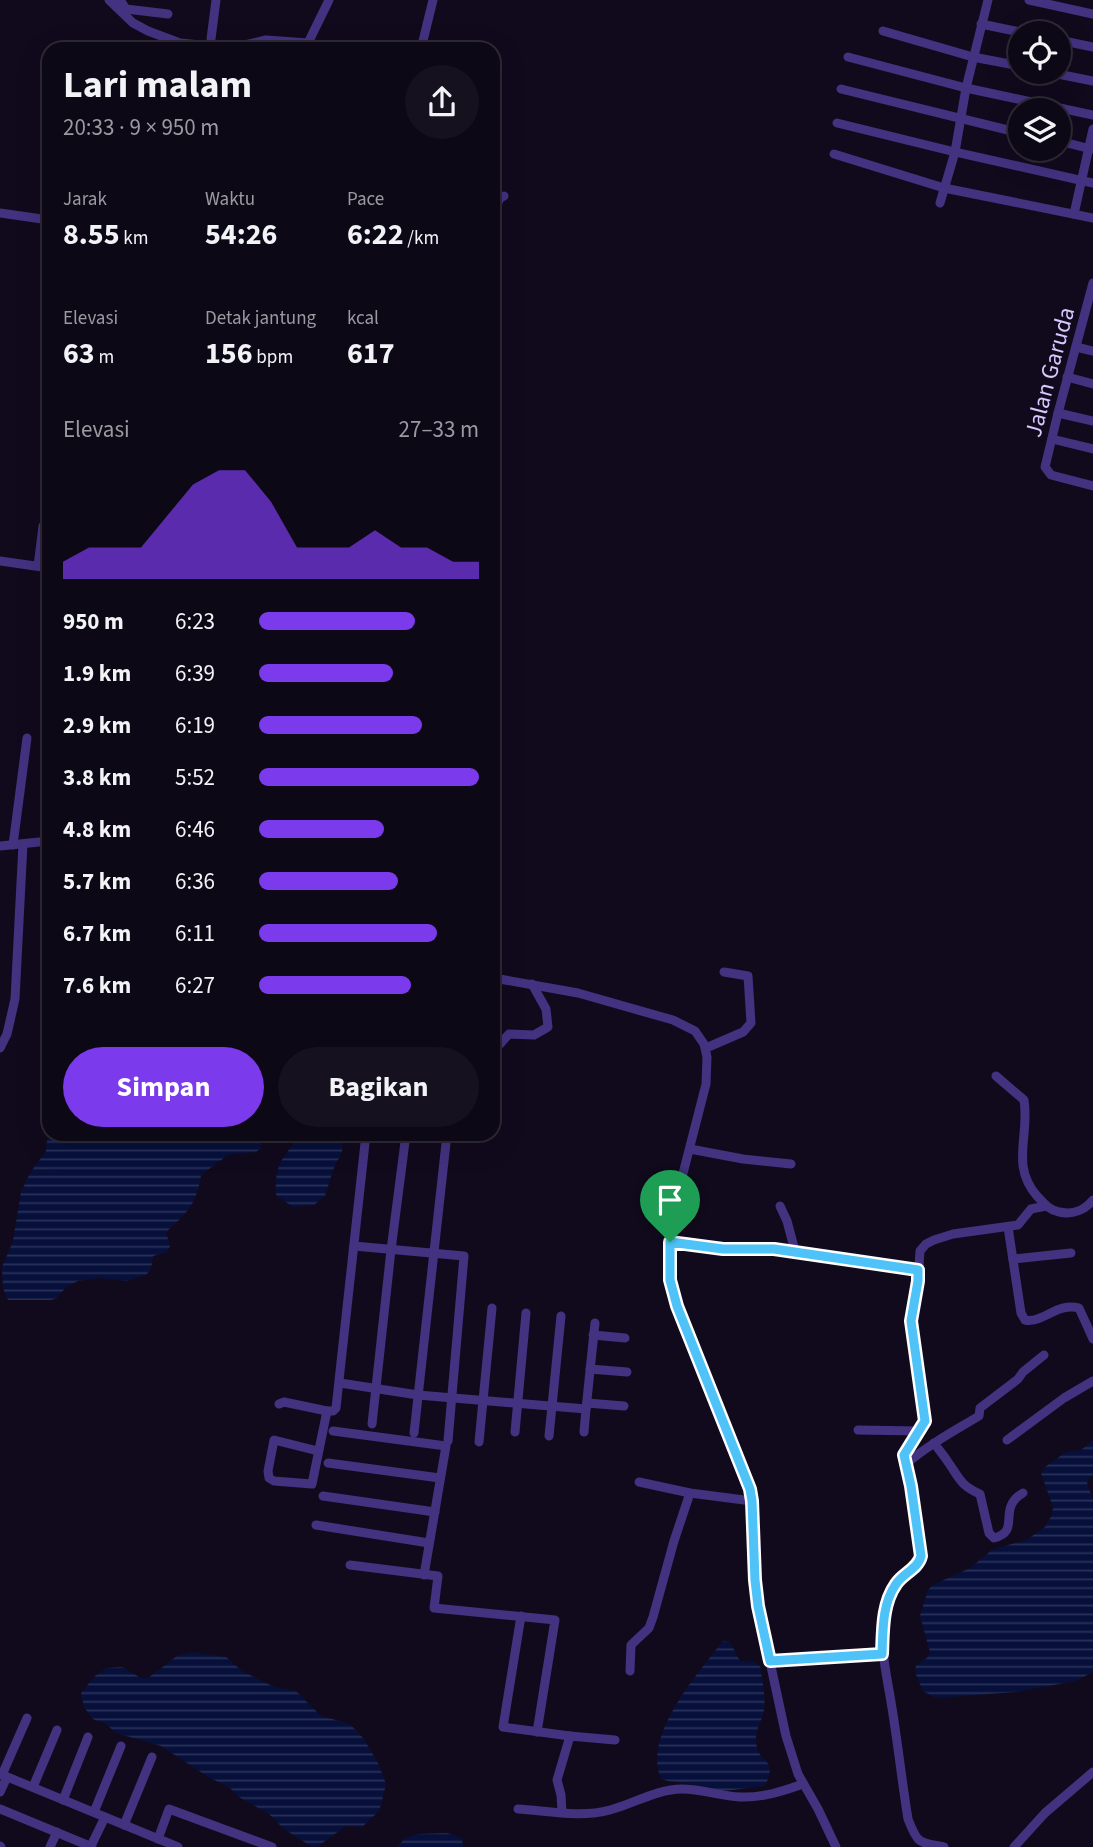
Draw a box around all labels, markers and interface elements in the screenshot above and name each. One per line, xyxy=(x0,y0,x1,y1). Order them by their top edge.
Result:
map controls xyxy=(1008,21,1071,161)
button: locate xyxy=(1008,21,1071,84)
text: Lari malam xyxy=(63,58,252,112)
button: share xyxy=(405,65,479,139)
button: layers xyxy=(1008,98,1071,161)
text: 20:33 · 9 × 950 m xyxy=(63,111,219,144)
text: Jarak xyxy=(63,186,107,213)
text: Waktu xyxy=(205,186,255,213)
text: Pace xyxy=(347,186,384,213)
text: 8.55 xyxy=(63,213,120,256)
text: 54:26 xyxy=(205,213,277,256)
text: 6:22 xyxy=(347,213,404,256)
text: km xyxy=(120,225,149,252)
text: /km xyxy=(404,225,439,252)
street label: Jalan Garuda xyxy=(1016,303,1084,441)
text: Elevasi xyxy=(63,305,118,332)
text: Detak jantung xyxy=(205,305,316,332)
text: kcal xyxy=(347,305,379,332)
text: 63 xyxy=(63,332,95,375)
text: 156 xyxy=(205,332,253,375)
text: 617 xyxy=(347,332,395,375)
text: m xyxy=(95,344,114,371)
text: bpm xyxy=(253,344,293,371)
text: Elevasi xyxy=(63,413,130,446)
text: 27–33 m xyxy=(399,413,479,446)
text: 950 m xyxy=(63,605,124,638)
text: 6:23 xyxy=(175,605,215,638)
text: 1.9 km xyxy=(63,657,131,690)
text: 6:39 xyxy=(175,657,215,690)
text: 2.9 km xyxy=(63,709,131,742)
text: 6:19 xyxy=(175,709,215,742)
text: 3.8 km xyxy=(63,761,131,794)
text: 5:52 xyxy=(175,761,215,794)
text: 4.8 km xyxy=(63,813,131,846)
text: 6:46 xyxy=(175,813,215,846)
text: 5.7 km xyxy=(63,865,131,898)
text: 6:36 xyxy=(175,865,215,898)
text: 6.7 km xyxy=(63,917,131,950)
text: 6:11 xyxy=(175,917,215,950)
text: 7.6 km xyxy=(63,969,131,1002)
text: 6:27 xyxy=(175,969,215,1002)
button: Simpan xyxy=(63,1047,264,1127)
button: Bagikan xyxy=(278,1047,479,1127)
pin xyxy=(640,1170,700,1242)
icon: arrive xyxy=(651,1181,689,1219)

